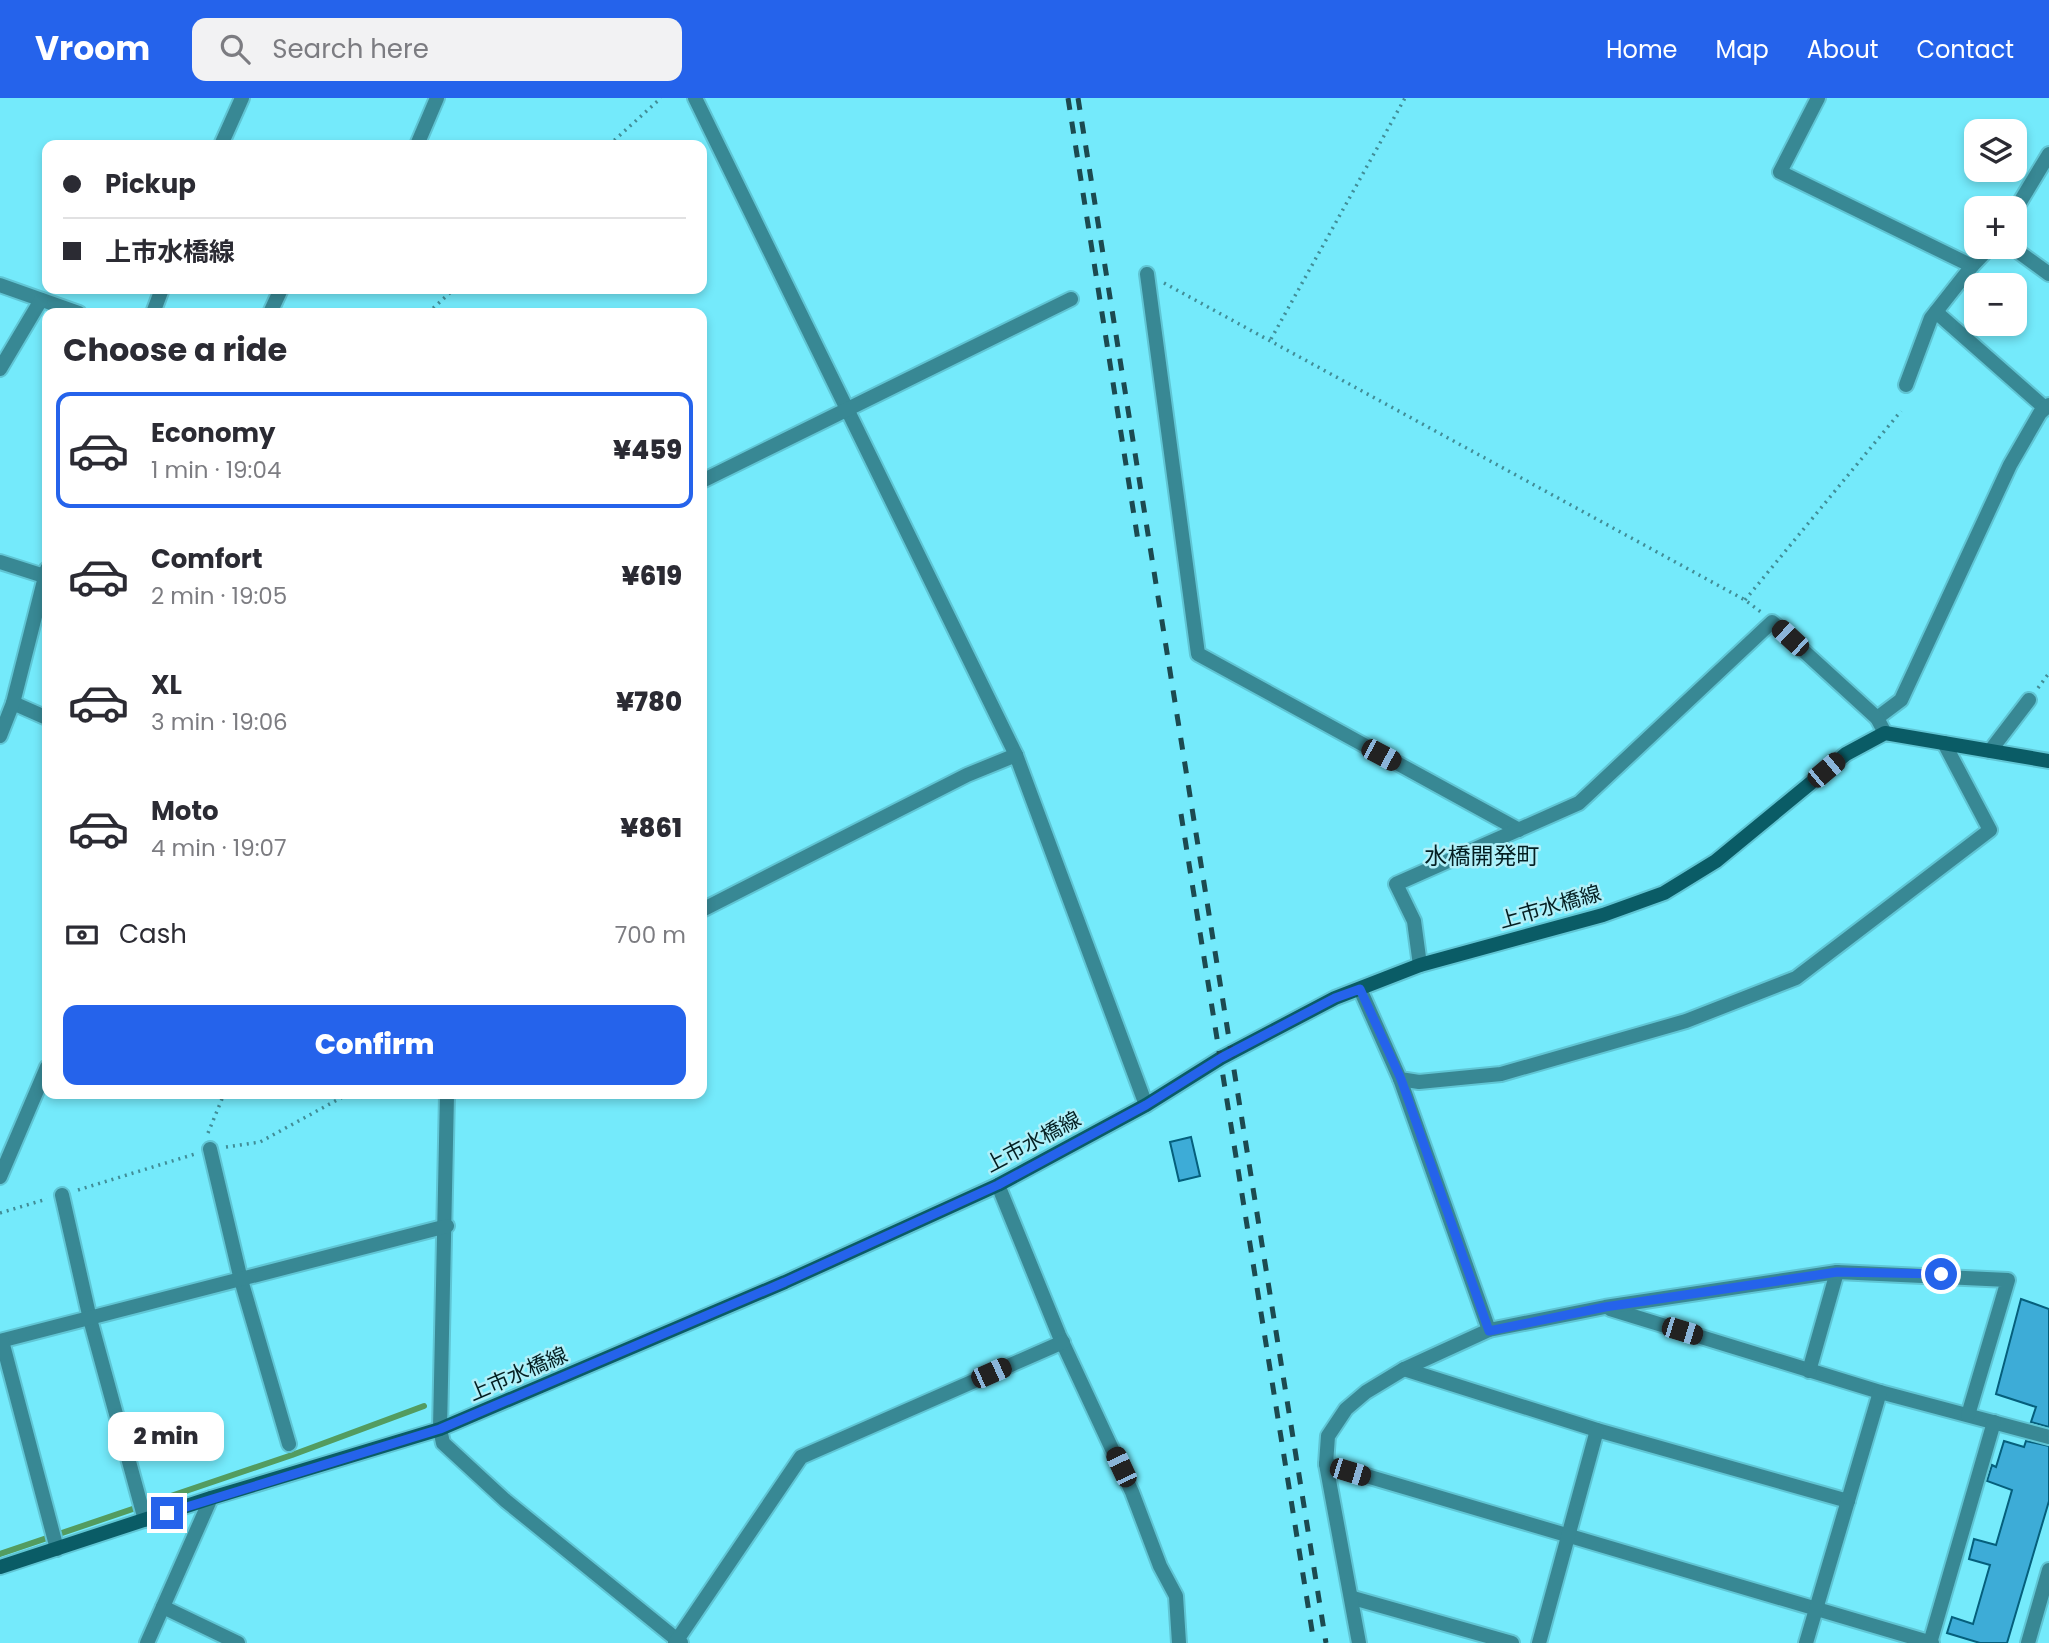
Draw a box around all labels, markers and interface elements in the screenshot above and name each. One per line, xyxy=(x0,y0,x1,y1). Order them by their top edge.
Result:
search box xyxy=(192,18,682,81)
text: Vroom xyxy=(35,25,150,72)
icon: search xyxy=(216,30,254,68)
text: Search here xyxy=(272,31,429,67)
text: Home xyxy=(1606,33,1678,66)
text: Map xyxy=(1716,33,1769,66)
text: About xyxy=(1807,33,1878,66)
text: Contact xyxy=(1916,33,2014,66)
map controls xyxy=(1964,119,2027,336)
button: layers xyxy=(1964,119,2027,182)
text: Pickup xyxy=(105,166,196,202)
button: + xyxy=(1964,196,2027,259)
text: 上市水橋線 xyxy=(105,234,235,270)
button: − xyxy=(1964,273,2027,336)
text: Choose a ride xyxy=(63,327,287,372)
text: Economy xyxy=(151,415,275,451)
icon: car xyxy=(67,419,130,482)
text: ¥459 xyxy=(613,432,682,468)
text: 1 min · 19:04 xyxy=(151,454,281,486)
text: Comfort xyxy=(151,541,263,577)
icon: car xyxy=(67,545,130,608)
text: ¥619 xyxy=(621,558,682,594)
text: 2 min · 19:05 xyxy=(151,580,287,612)
car xyxy=(1768,616,1813,660)
text: XL xyxy=(151,667,182,703)
icon: car xyxy=(67,671,130,734)
text: ¥780 xyxy=(616,684,682,720)
text: 3 min · 19:06 xyxy=(151,706,288,738)
car xyxy=(1358,736,1405,774)
car xyxy=(1804,748,1849,792)
text: Moto xyxy=(151,793,219,829)
icon: car xyxy=(67,797,130,860)
text: ¥861 xyxy=(620,810,682,846)
text: 4 min · 19:07 xyxy=(151,832,287,864)
district label: 水橋開発町 xyxy=(1425,840,1540,872)
street label: 上市水橋線 xyxy=(1495,878,1604,935)
icon: cash xyxy=(63,916,101,954)
text: Cash xyxy=(119,916,187,952)
text: 700 m xyxy=(615,919,686,951)
button: Confirm xyxy=(63,1005,686,1085)
street label: 上市水橋線 xyxy=(980,1104,1086,1179)
route start xyxy=(1925,1258,1957,1290)
car xyxy=(1659,1315,1706,1347)
street label: 上市水橋線 xyxy=(464,1340,572,1407)
car xyxy=(968,1355,1015,1391)
callout: 2 min xyxy=(109,1412,225,1460)
text: 2 min xyxy=(134,1420,198,1452)
car xyxy=(1103,1444,1140,1490)
car xyxy=(1327,1456,1374,1488)
route end xyxy=(151,1497,183,1529)

